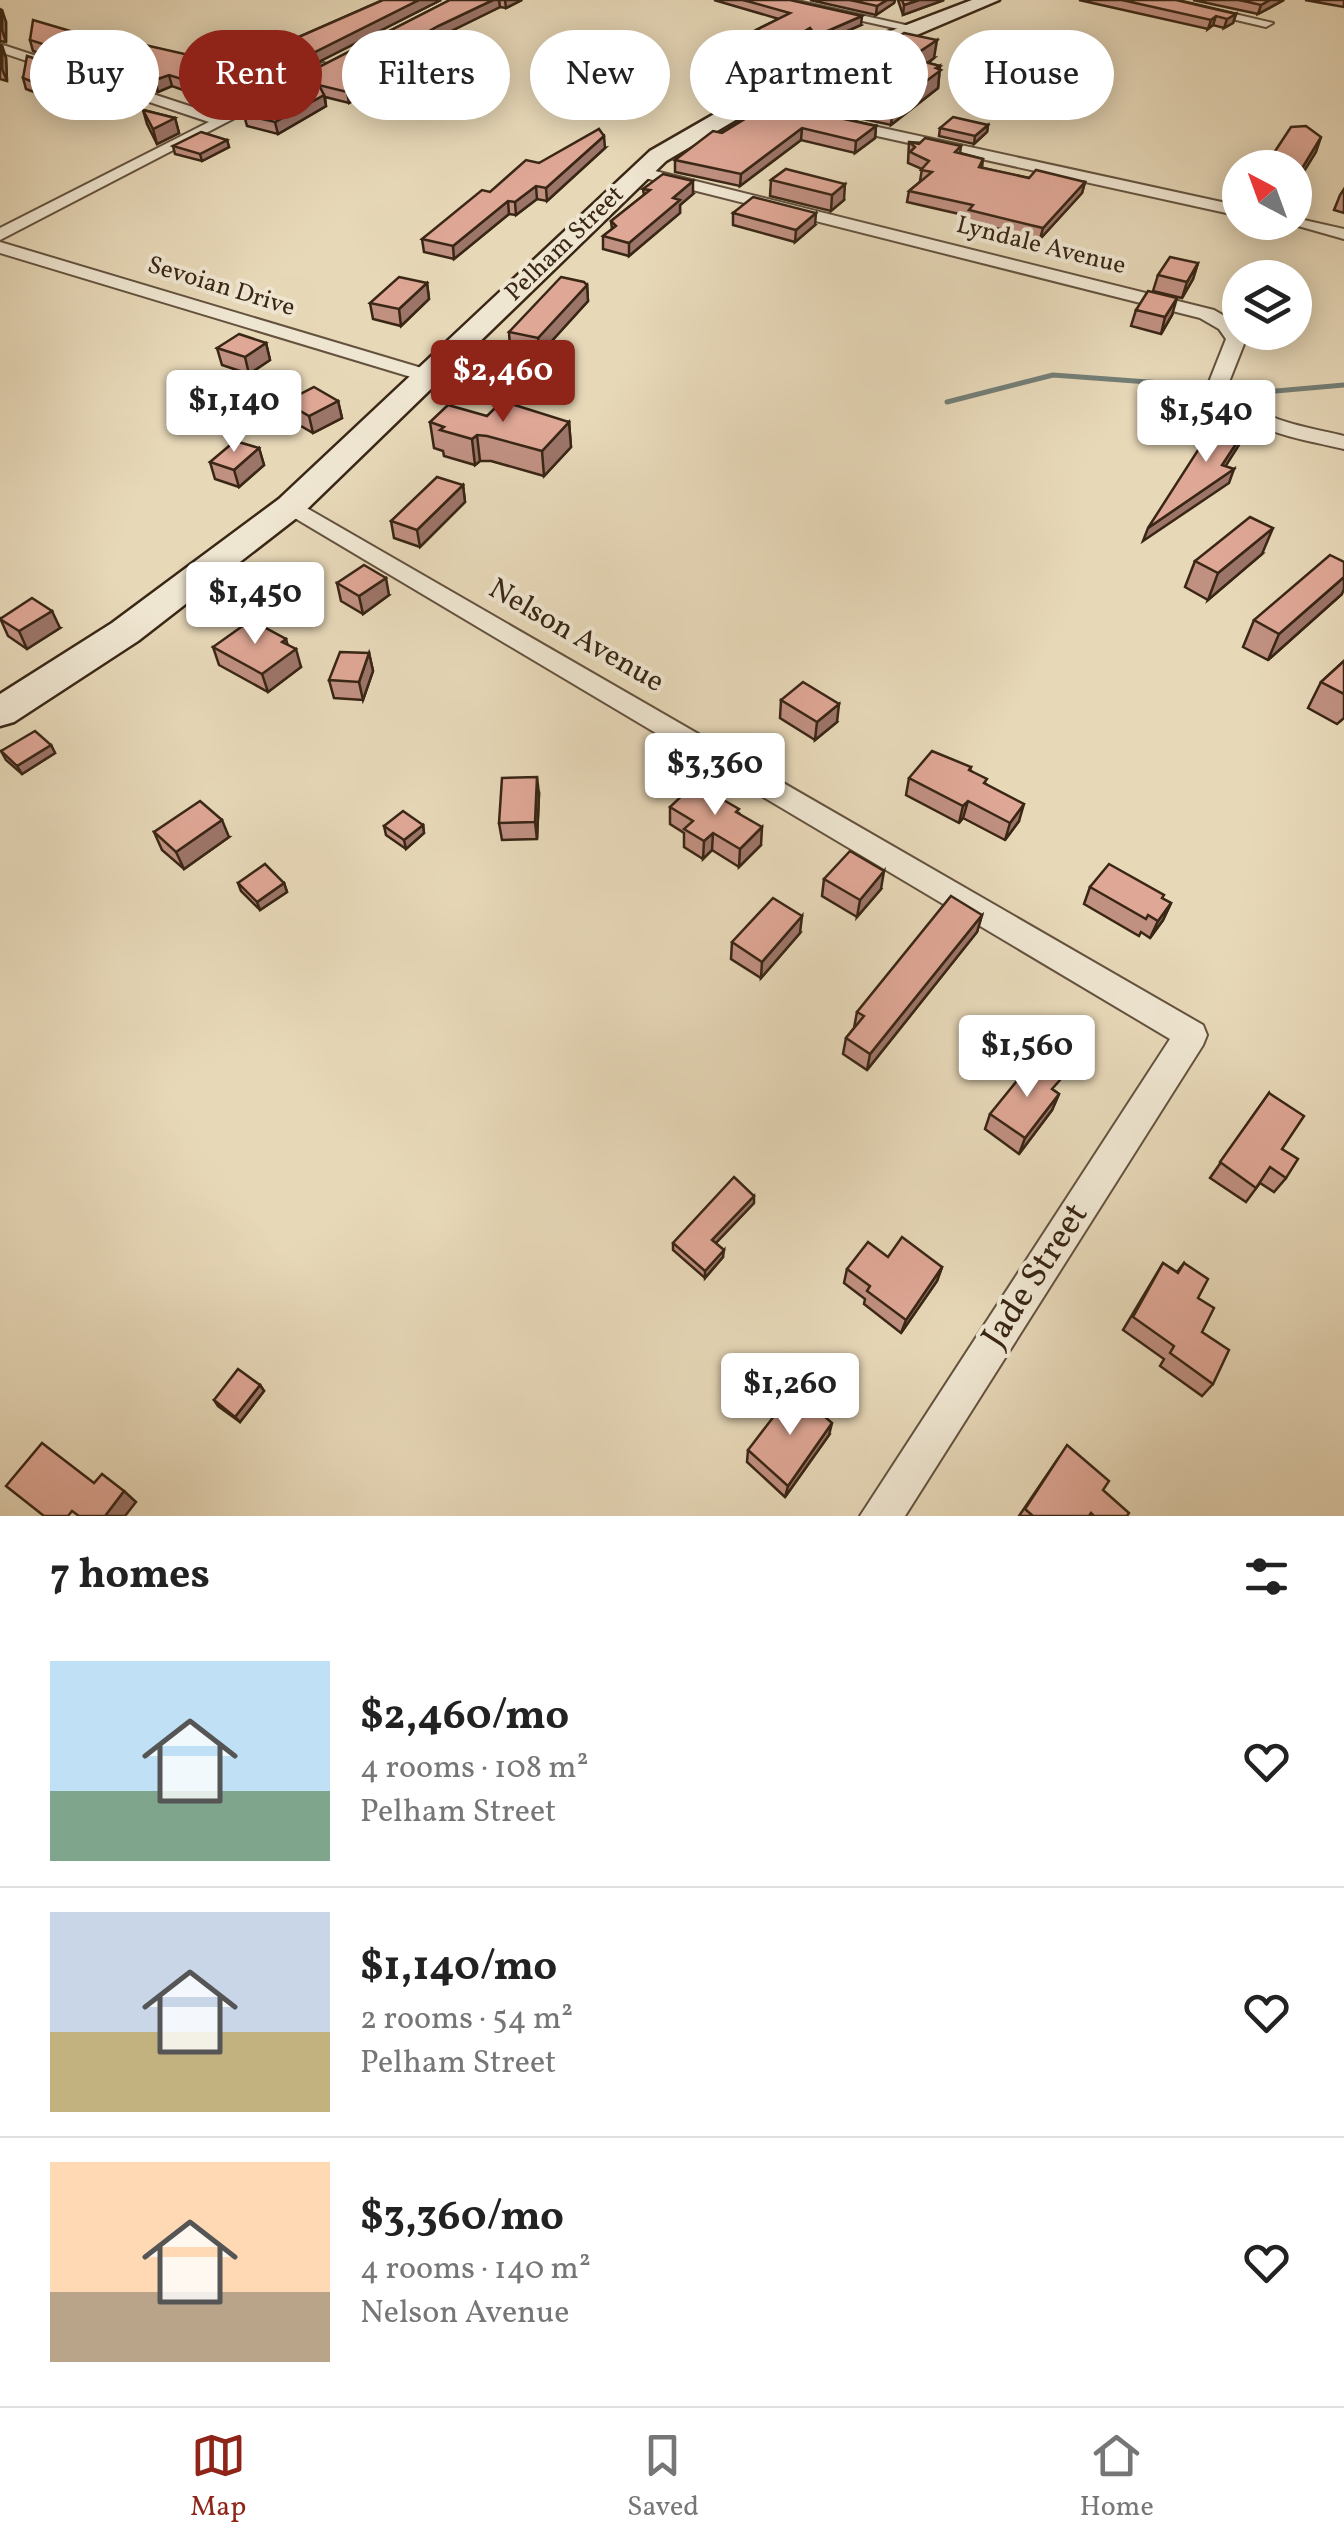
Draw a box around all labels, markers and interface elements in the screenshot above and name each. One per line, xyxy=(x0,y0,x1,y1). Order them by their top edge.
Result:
chip: Buy xyxy=(30,30,159,120)
chip: Rent xyxy=(179,30,322,120)
chip: Filters xyxy=(342,30,510,120)
chip: New xyxy=(530,30,670,120)
chip: Apartment xyxy=(690,30,928,120)
chip: House xyxy=(948,30,1114,120)
north arrow xyxy=(1222,150,1312,240)
map controls xyxy=(1222,150,1312,350)
street label: Pelham Street xyxy=(498,178,632,310)
street label: Lyndale Avenue xyxy=(953,208,1129,284)
street label: Sevoian Drive xyxy=(143,248,299,326)
button: layers xyxy=(1222,260,1312,350)
pin: $2,460 xyxy=(422,340,584,425)
text: $2,460 xyxy=(453,350,553,394)
pin: $1,140 xyxy=(153,370,315,455)
text: $1,140 xyxy=(188,380,280,424)
pin: $1,540 xyxy=(1125,380,1287,465)
text: $1,540 xyxy=(1159,390,1253,434)
pin: $1,450 xyxy=(174,562,336,647)
street label: Nelson Avenue xyxy=(481,569,671,703)
text: $1,450 xyxy=(208,572,302,616)
pin: $3,360 xyxy=(634,733,796,818)
text: $3,360 xyxy=(667,743,763,787)
pin: $1,560 xyxy=(946,1015,1108,1100)
text: $1,560 xyxy=(981,1025,1073,1069)
street label: Jade Street xyxy=(971,1194,1101,1358)
pin: $1,260 xyxy=(709,1353,871,1438)
text: $1,260 xyxy=(743,1363,837,1407)
text: 7 homes xyxy=(50,1547,210,1606)
icon: filters xyxy=(1239,1549,1294,1604)
text: $2,460/mo xyxy=(360,1688,569,1747)
icon: home xyxy=(130,1701,250,1821)
icon: heart xyxy=(1239,1734,1294,1789)
text: 4 rooms · 108 m² xyxy=(360,1747,589,1791)
text: Pelham Street xyxy=(360,1791,556,1835)
text: $1,140/mo xyxy=(360,1939,557,1998)
icon: home xyxy=(130,1952,250,2072)
icon: heart xyxy=(1239,1985,1294,2040)
text: 2 rooms · 54 m² xyxy=(360,1998,573,2042)
text: Pelham Street xyxy=(360,2042,556,2086)
text: $3,360/mo xyxy=(360,2189,564,2248)
icon: home xyxy=(130,2202,250,2322)
icon: heart xyxy=(1239,2235,1294,2290)
text: 4 rooms · 140 m² xyxy=(360,2248,591,2292)
text: Nelson Avenue xyxy=(360,2292,569,2336)
tab: Map xyxy=(190,2428,246,2527)
tab: Saved xyxy=(627,2428,699,2527)
tab: Home xyxy=(1080,2428,1154,2527)

